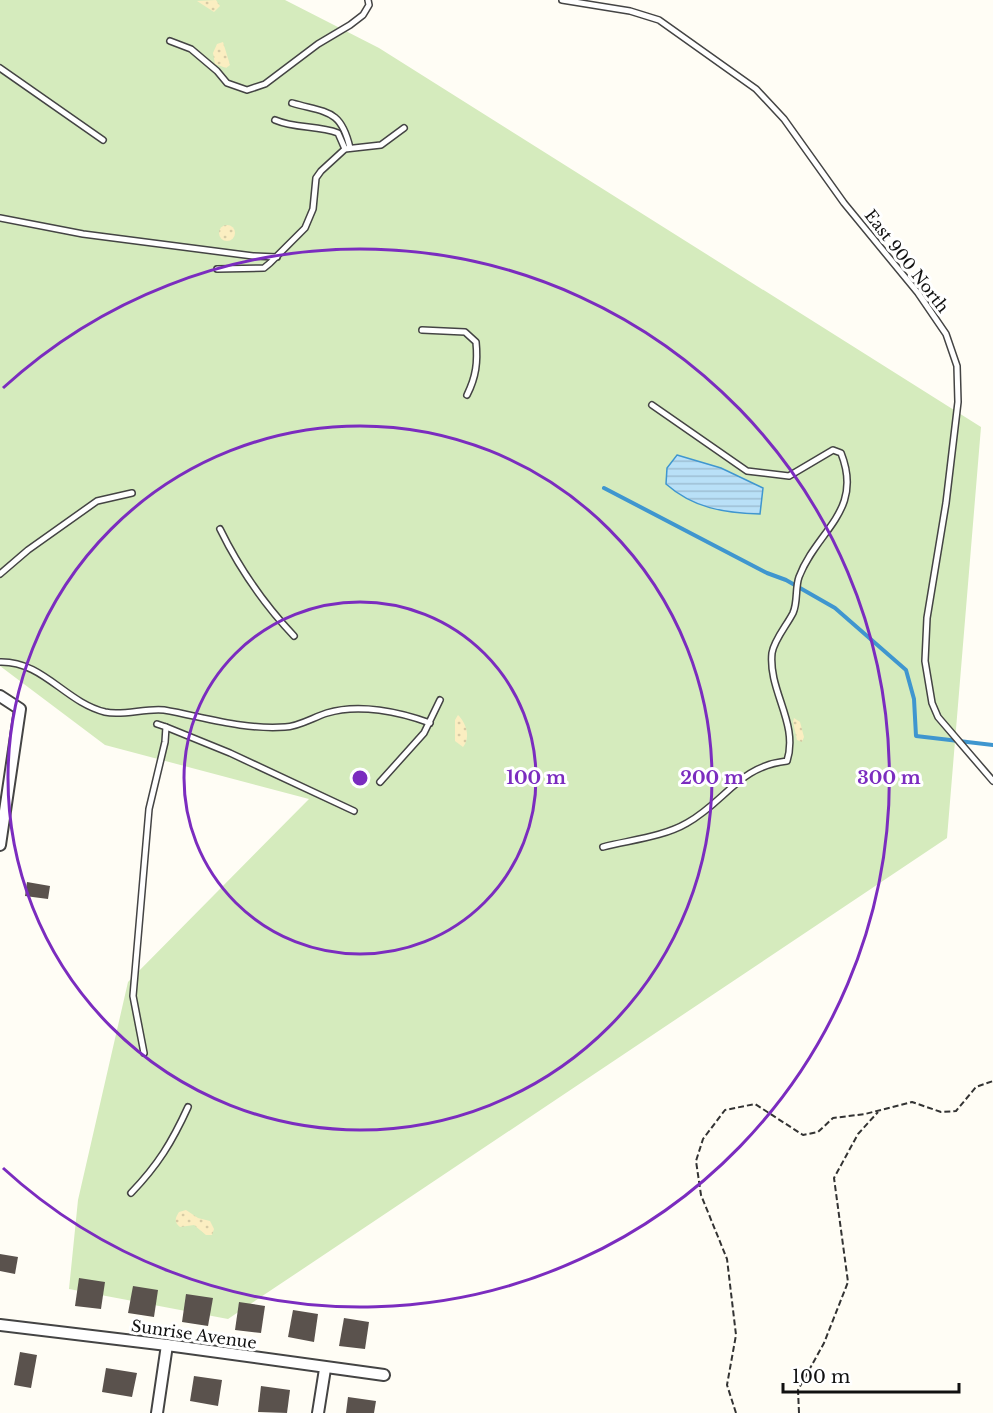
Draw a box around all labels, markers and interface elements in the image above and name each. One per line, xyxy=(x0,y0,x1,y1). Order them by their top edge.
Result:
street label: East 900 North xyxy=(861,206,953,316)
text: 100 m xyxy=(506,767,566,789)
text: 200 m xyxy=(680,767,744,789)
text: 300 m xyxy=(857,767,921,789)
centre of rings xyxy=(350,768,370,788)
street label: Sunrise Avenue xyxy=(130,1315,258,1353)
scale bar xyxy=(783,1356,958,1394)
text: 100 m xyxy=(792,1366,850,1388)

